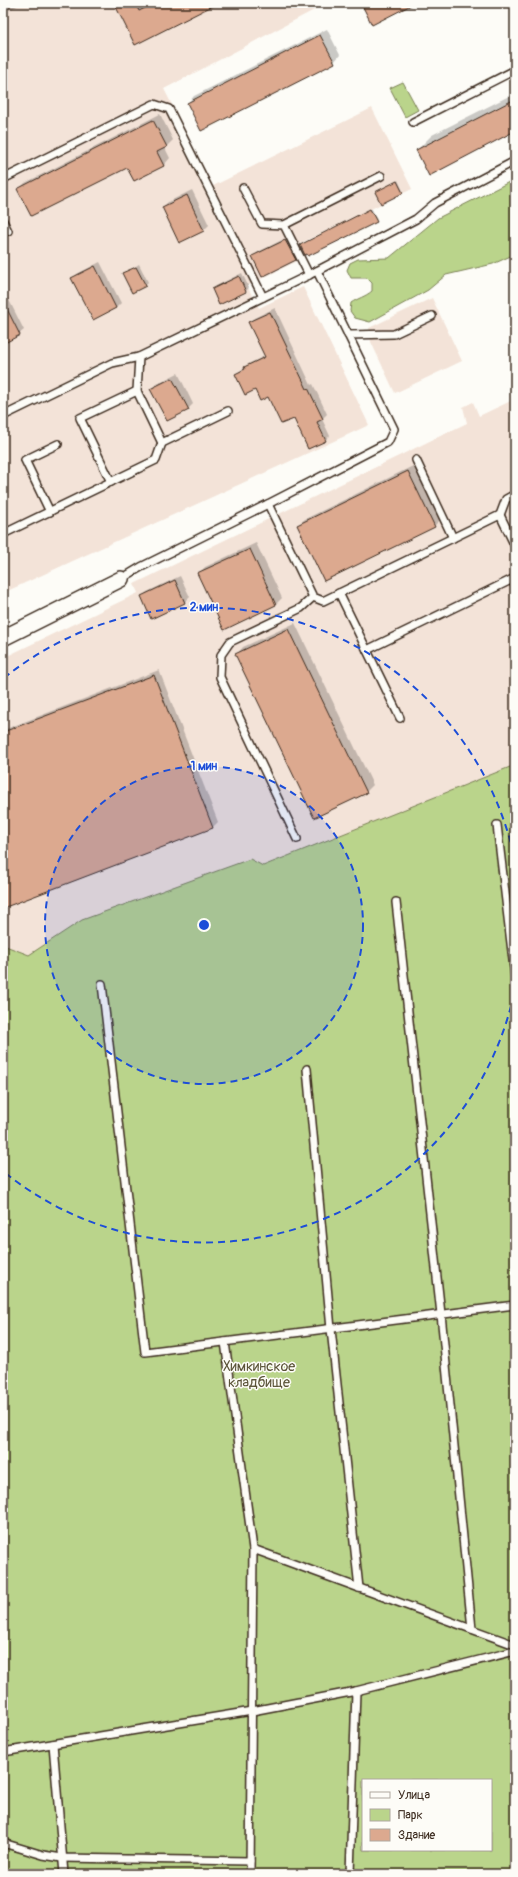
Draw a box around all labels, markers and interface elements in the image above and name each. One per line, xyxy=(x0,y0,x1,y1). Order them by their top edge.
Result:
text: 2 мин xyxy=(190,600,218,615)
text: 1 мин xyxy=(191,759,217,774)
centre of rings xyxy=(197,918,211,932)
park label: Химкинское кладбище xyxy=(223,1358,295,1391)
legend xyxy=(362,1779,492,1851)
text: Улица xyxy=(398,1788,430,1803)
text: Парк xyxy=(398,1808,423,1823)
text: Здание xyxy=(398,1828,435,1843)

